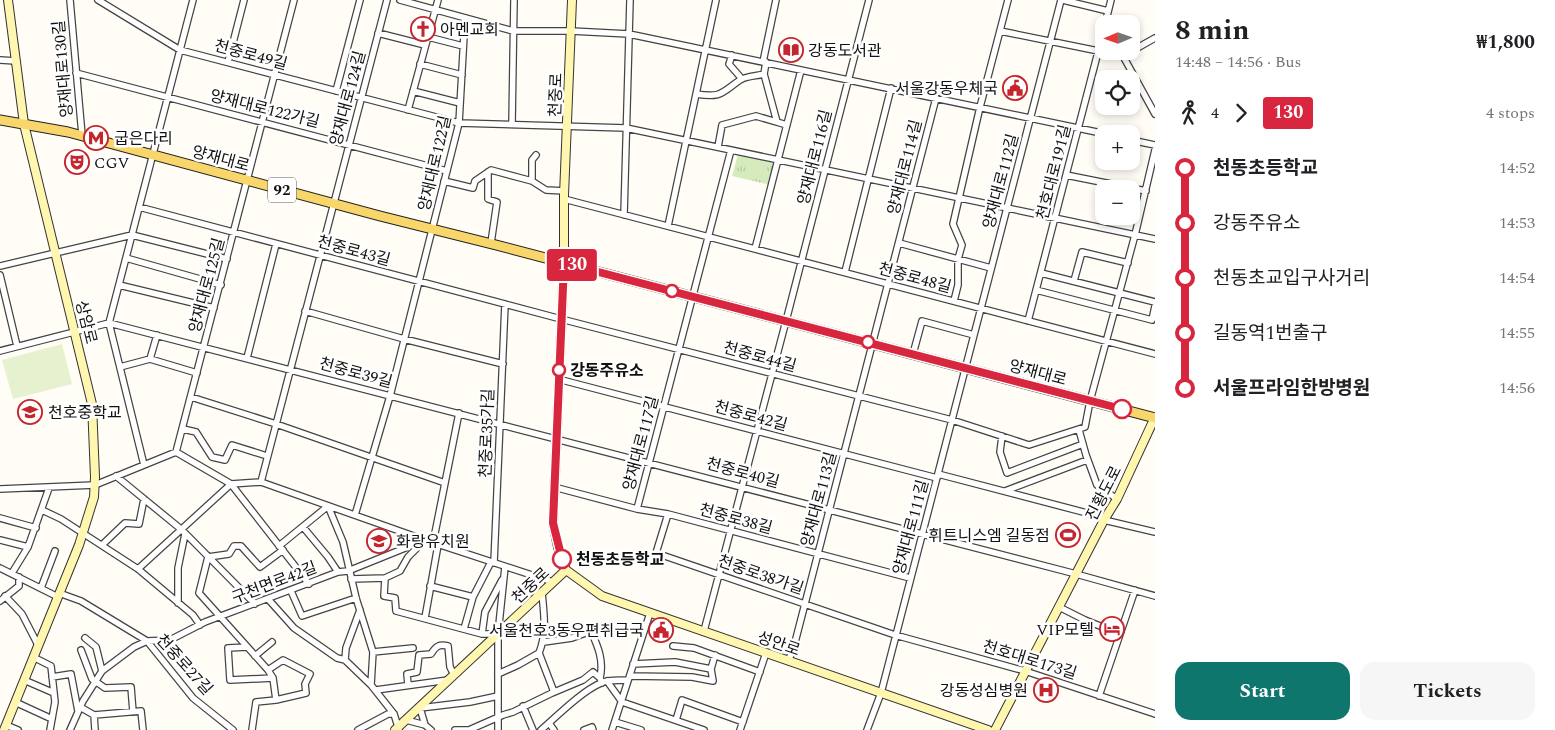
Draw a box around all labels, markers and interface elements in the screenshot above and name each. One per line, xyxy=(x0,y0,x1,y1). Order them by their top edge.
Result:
text: 8 min xyxy=(1175,9,1250,52)
north arrow xyxy=(1095,15,1140,60)
map controls xyxy=(1095,15,1140,225)
church icon: 아멘교회 xyxy=(410,16,436,42)
place label: 아멘교회 xyxy=(440,18,499,42)
street label: 양재대로130길 xyxy=(47,19,79,119)
text: ₩1,800 xyxy=(1477,28,1535,57)
street label: 천중로49길 xyxy=(211,34,290,76)
library icon: 강동도서관 xyxy=(778,37,804,63)
place label: 강동도서관 xyxy=(808,39,882,63)
street label: 양재대로124길 xyxy=(324,48,372,149)
text: 14:48 – 14:56 · Bus xyxy=(1175,50,1301,74)
button: locate xyxy=(1095,70,1140,115)
street label: 천중로 xyxy=(543,72,569,118)
public building icon: 서울강동우체국 xyxy=(1002,75,1028,101)
place label: 서울강동우체국 xyxy=(895,77,998,101)
street label: 양재대로122가길 xyxy=(207,84,322,134)
icon: walk xyxy=(1175,99,1203,127)
icon: forward xyxy=(1227,99,1255,127)
text: 130 xyxy=(1273,99,1303,126)
text: 4 xyxy=(1211,101,1219,125)
text: 4 stops xyxy=(1486,101,1535,125)
street label: 양재대로116길 xyxy=(792,107,838,207)
street label: 양재대로122길 xyxy=(412,113,458,213)
street label: 양재대로114길 xyxy=(882,117,928,217)
street label: 천호대로191길 xyxy=(1031,122,1077,222)
metro station icon: 굽은다리 xyxy=(83,125,109,151)
button: + xyxy=(1095,125,1140,170)
place label: 굽은다리 xyxy=(114,127,173,151)
street label: 양재대로112길 xyxy=(977,131,1025,232)
street label: 양재대로 xyxy=(189,140,253,178)
theatre icon: CGV xyxy=(64,149,90,175)
place label: CGV xyxy=(94,151,130,175)
text: 천동초등학교 xyxy=(1213,154,1318,183)
text: 14:52 xyxy=(1499,156,1535,180)
road number: 92 xyxy=(268,178,296,202)
button: − xyxy=(1095,180,1140,225)
text: 강동주유소 xyxy=(1213,209,1300,238)
text: 14:53 xyxy=(1499,211,1535,235)
street label: 천중로43길 xyxy=(314,230,393,272)
street label: 양재대로125길 xyxy=(183,235,231,336)
line badge: 130 xyxy=(543,249,601,281)
text: 130 xyxy=(557,251,587,278)
street label: 천중로48길 xyxy=(875,257,954,299)
text: 천동초교입구사거리 xyxy=(1213,264,1370,293)
text: 14:54 xyxy=(1499,266,1535,290)
unlabelled marker xyxy=(665,284,679,298)
street label: 상암로 xyxy=(69,298,103,347)
text: 길동역1번출구 xyxy=(1213,319,1327,348)
text: 14:55 xyxy=(1499,321,1535,345)
unlabelled marker xyxy=(861,335,875,349)
street label: 천중로44길 xyxy=(720,336,799,378)
street label: 천중로39길 xyxy=(316,352,395,394)
street label: 양재대로 xyxy=(1006,354,1070,392)
place label: 강동주유소 xyxy=(570,359,644,383)
marker: 강동주유소 xyxy=(552,363,566,377)
text: 서울프라임한방병원 xyxy=(1213,374,1370,403)
text: 14:56 xyxy=(1499,376,1535,400)
street label: 천중로35가길 xyxy=(473,388,501,478)
street label: 양재대로117길 xyxy=(617,393,665,494)
street label: 천중로42길 xyxy=(711,395,790,437)
school or university icon: 천호중학교 xyxy=(17,399,43,425)
unlabelled marker xyxy=(1112,399,1132,419)
place label: 천호중학교 xyxy=(48,401,122,425)
street label: 양재대로113길 xyxy=(795,449,843,550)
street label: 천중로40길 xyxy=(703,452,782,494)
street label: 진황도로 xyxy=(1080,462,1128,525)
street label: 양재대로111길 xyxy=(887,477,935,578)
street label: 천중로38길 xyxy=(696,498,775,540)
sports icon: 휘트니스엠 길동점 xyxy=(1055,522,1081,548)
place label: 휘트니스엠 길동점 xyxy=(928,524,1050,548)
school or university icon: 화랑유치원 xyxy=(366,528,392,554)
place label: 화랑유치원 xyxy=(396,530,470,554)
place label: 천동초등학교 xyxy=(576,548,665,572)
marker: 천동초등학교 xyxy=(552,549,572,569)
street label: 천중로38가길 xyxy=(714,549,807,601)
street label: 구천면로42길 xyxy=(228,556,320,610)
street label: 천중로 xyxy=(506,562,555,610)
hotel icon: VIP모텔 xyxy=(1099,616,1125,642)
public building icon: 서울천호3동우편취급국 xyxy=(648,617,674,643)
place label: VIP모텔 xyxy=(1036,618,1094,642)
place label: 서울천호3동우편취급국 xyxy=(489,619,644,643)
street label: 성안로 xyxy=(754,625,804,663)
street label: 천중로27길 xyxy=(150,629,218,701)
street label: 천호대로173길 xyxy=(980,634,1080,686)
button: Start xyxy=(1175,662,1350,720)
button: Tickets xyxy=(1360,662,1535,720)
hospital icon: 강동성심병원 xyxy=(1033,677,1059,703)
place label: 강동성심병원 xyxy=(940,679,1028,703)

